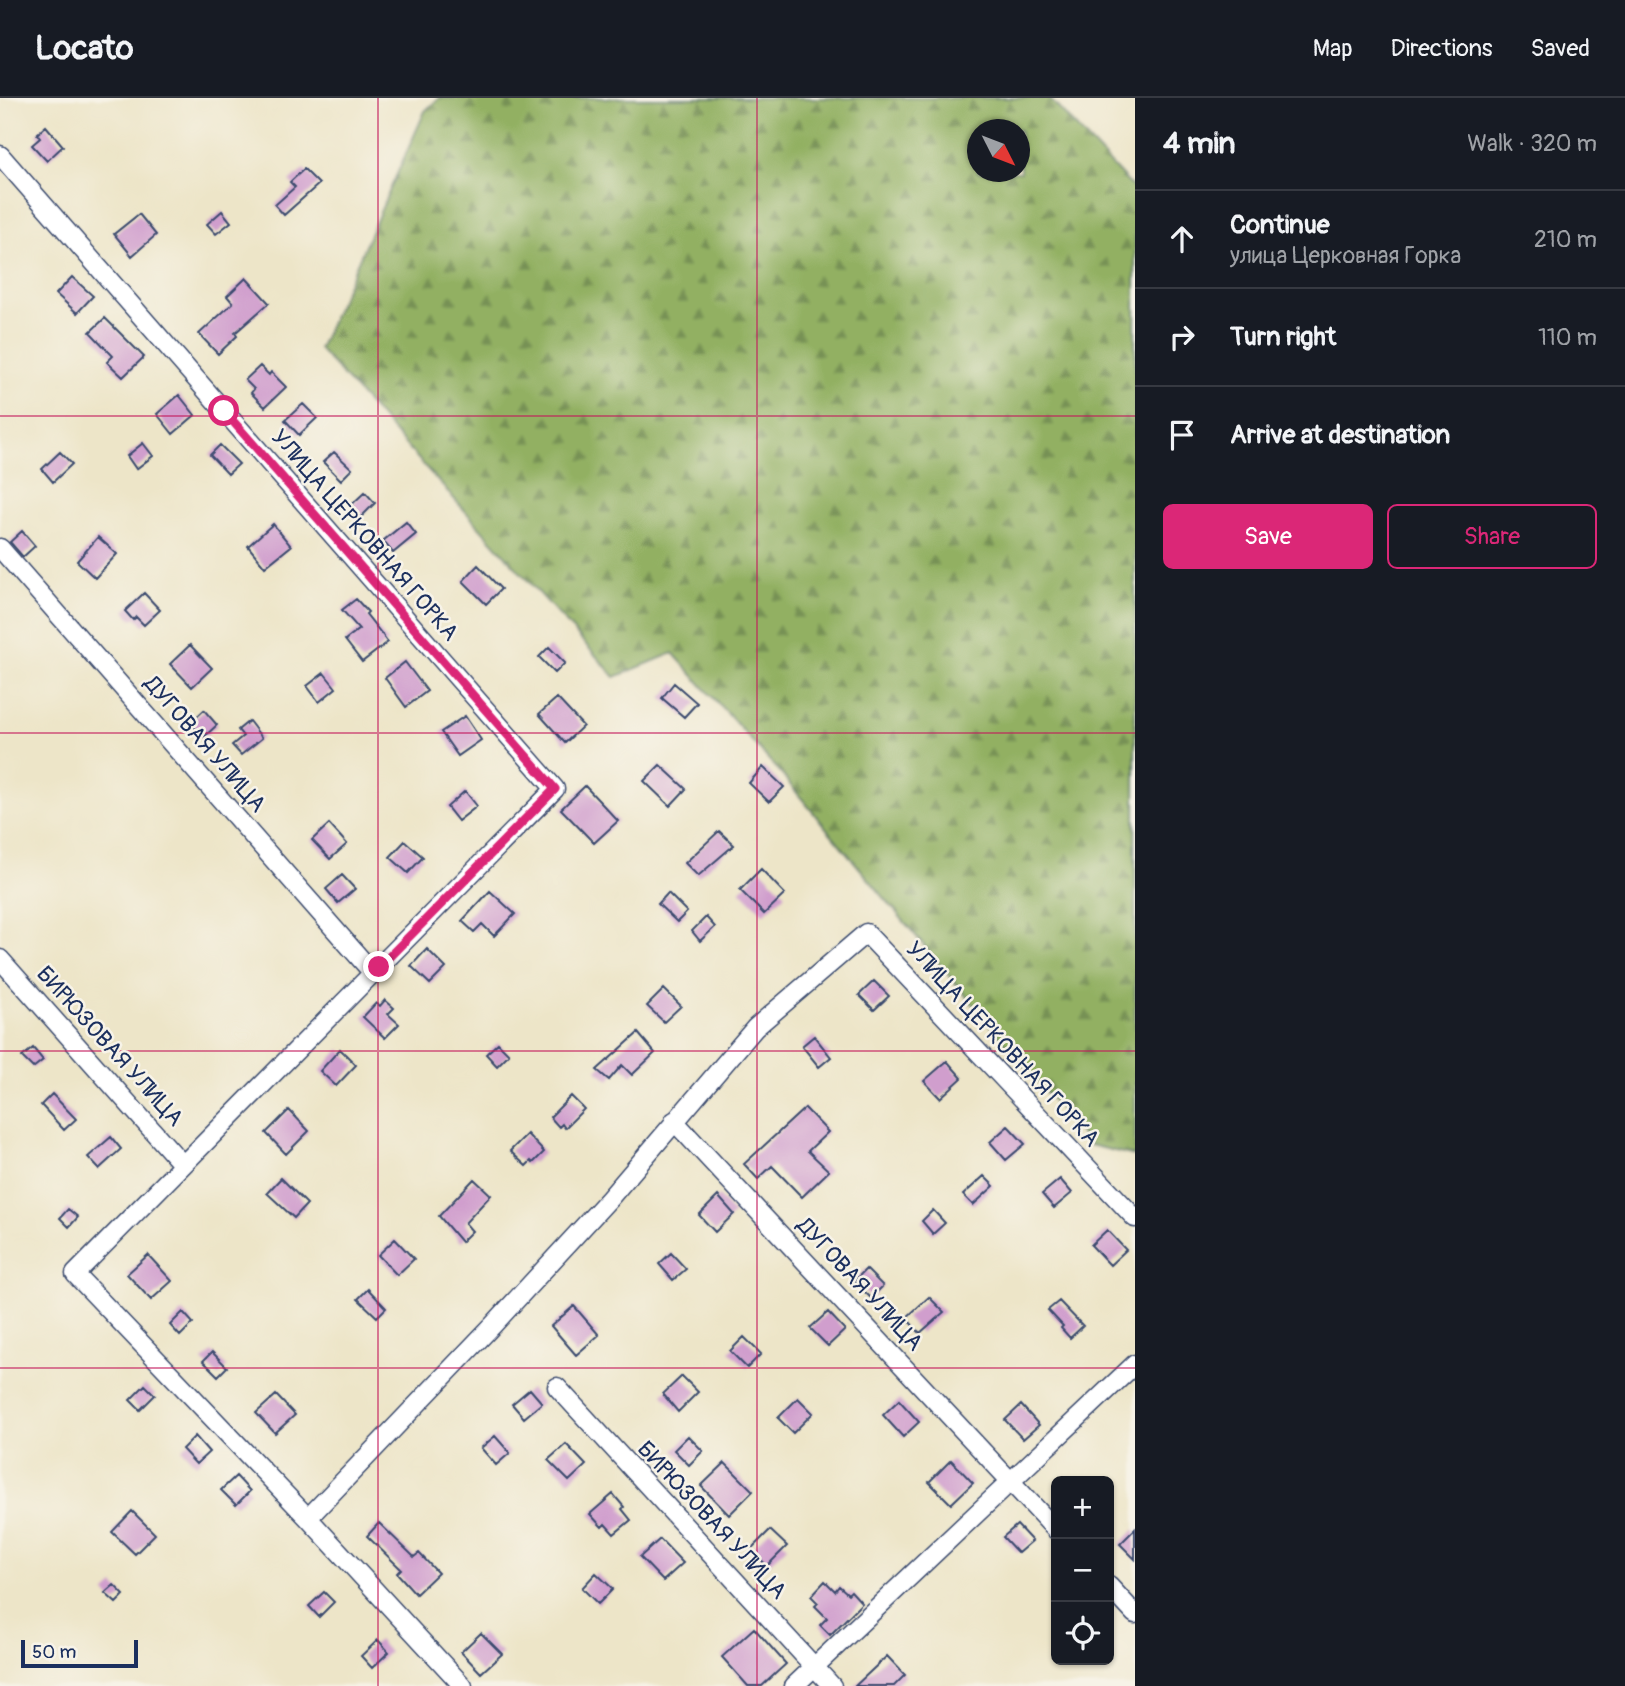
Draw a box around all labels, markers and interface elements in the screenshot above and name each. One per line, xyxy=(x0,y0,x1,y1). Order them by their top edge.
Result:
text: Locato xyxy=(35,28,133,69)
text: Map xyxy=(1313,34,1353,63)
text: Directions xyxy=(1391,34,1492,63)
text: Saved xyxy=(1530,34,1590,63)
north arrow xyxy=(967,119,1030,182)
text: 4 min xyxy=(1163,125,1236,162)
text: Walk · 320 m xyxy=(1467,129,1597,158)
text: Continue xyxy=(1230,209,1330,241)
icon: ahead xyxy=(1163,220,1201,258)
text: 210 m xyxy=(1534,225,1597,254)
text: улица Церковная Горка xyxy=(1230,241,1461,270)
icon: right xyxy=(1163,318,1201,356)
text: Turn right xyxy=(1230,321,1336,353)
text: 110 m xyxy=(1538,323,1597,352)
route start xyxy=(208,395,239,426)
icon: arrive xyxy=(1163,416,1201,454)
text: Arrive at destination xyxy=(1230,419,1450,451)
street label: УЛИЦА ЦЕРКОВНАЯ ГОРКА xyxy=(265,423,465,647)
button: Save xyxy=(1163,504,1373,569)
button: Share xyxy=(1387,504,1597,569)
street label: ДУГОВАЯ УЛИЦА xyxy=(137,669,272,819)
street label: УЛИЦА ЦЕРКОВНАЯ ГОРКА xyxy=(900,935,1106,1153)
route end xyxy=(363,951,394,982)
street label: БИРЮЗОВАЯ УЛИЦА xyxy=(30,960,190,1132)
street label: ДУГОВАЯ УЛИЦА xyxy=(790,1210,929,1357)
street label: БИРЮЗОВАЯ УЛИЦА xyxy=(631,1435,793,1605)
map controls xyxy=(1051,1476,1114,1665)
button: + xyxy=(1051,1476,1114,1539)
button: − xyxy=(1051,1539,1114,1602)
button: locate xyxy=(1051,1602,1114,1665)
scale bar xyxy=(21,1637,138,1669)
text: 50 m xyxy=(32,1640,76,1664)

